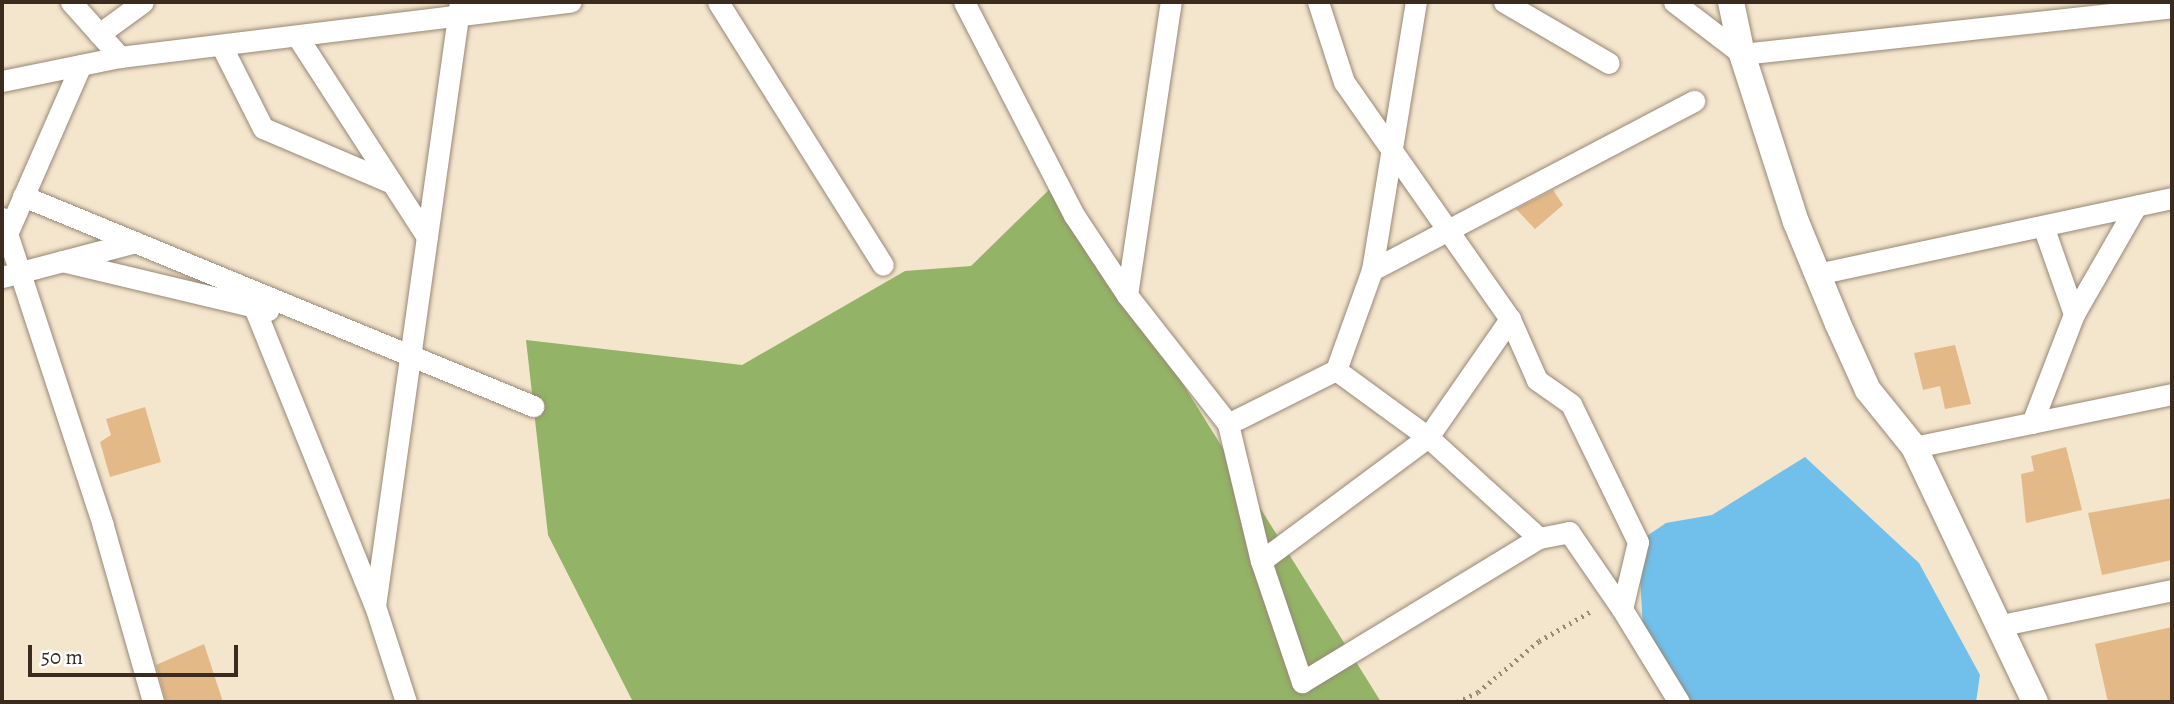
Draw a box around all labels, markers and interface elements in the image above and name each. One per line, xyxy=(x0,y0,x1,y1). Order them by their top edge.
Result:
scale bar xyxy=(32,630,242,674)
text: 50 m xyxy=(41,643,83,671)

